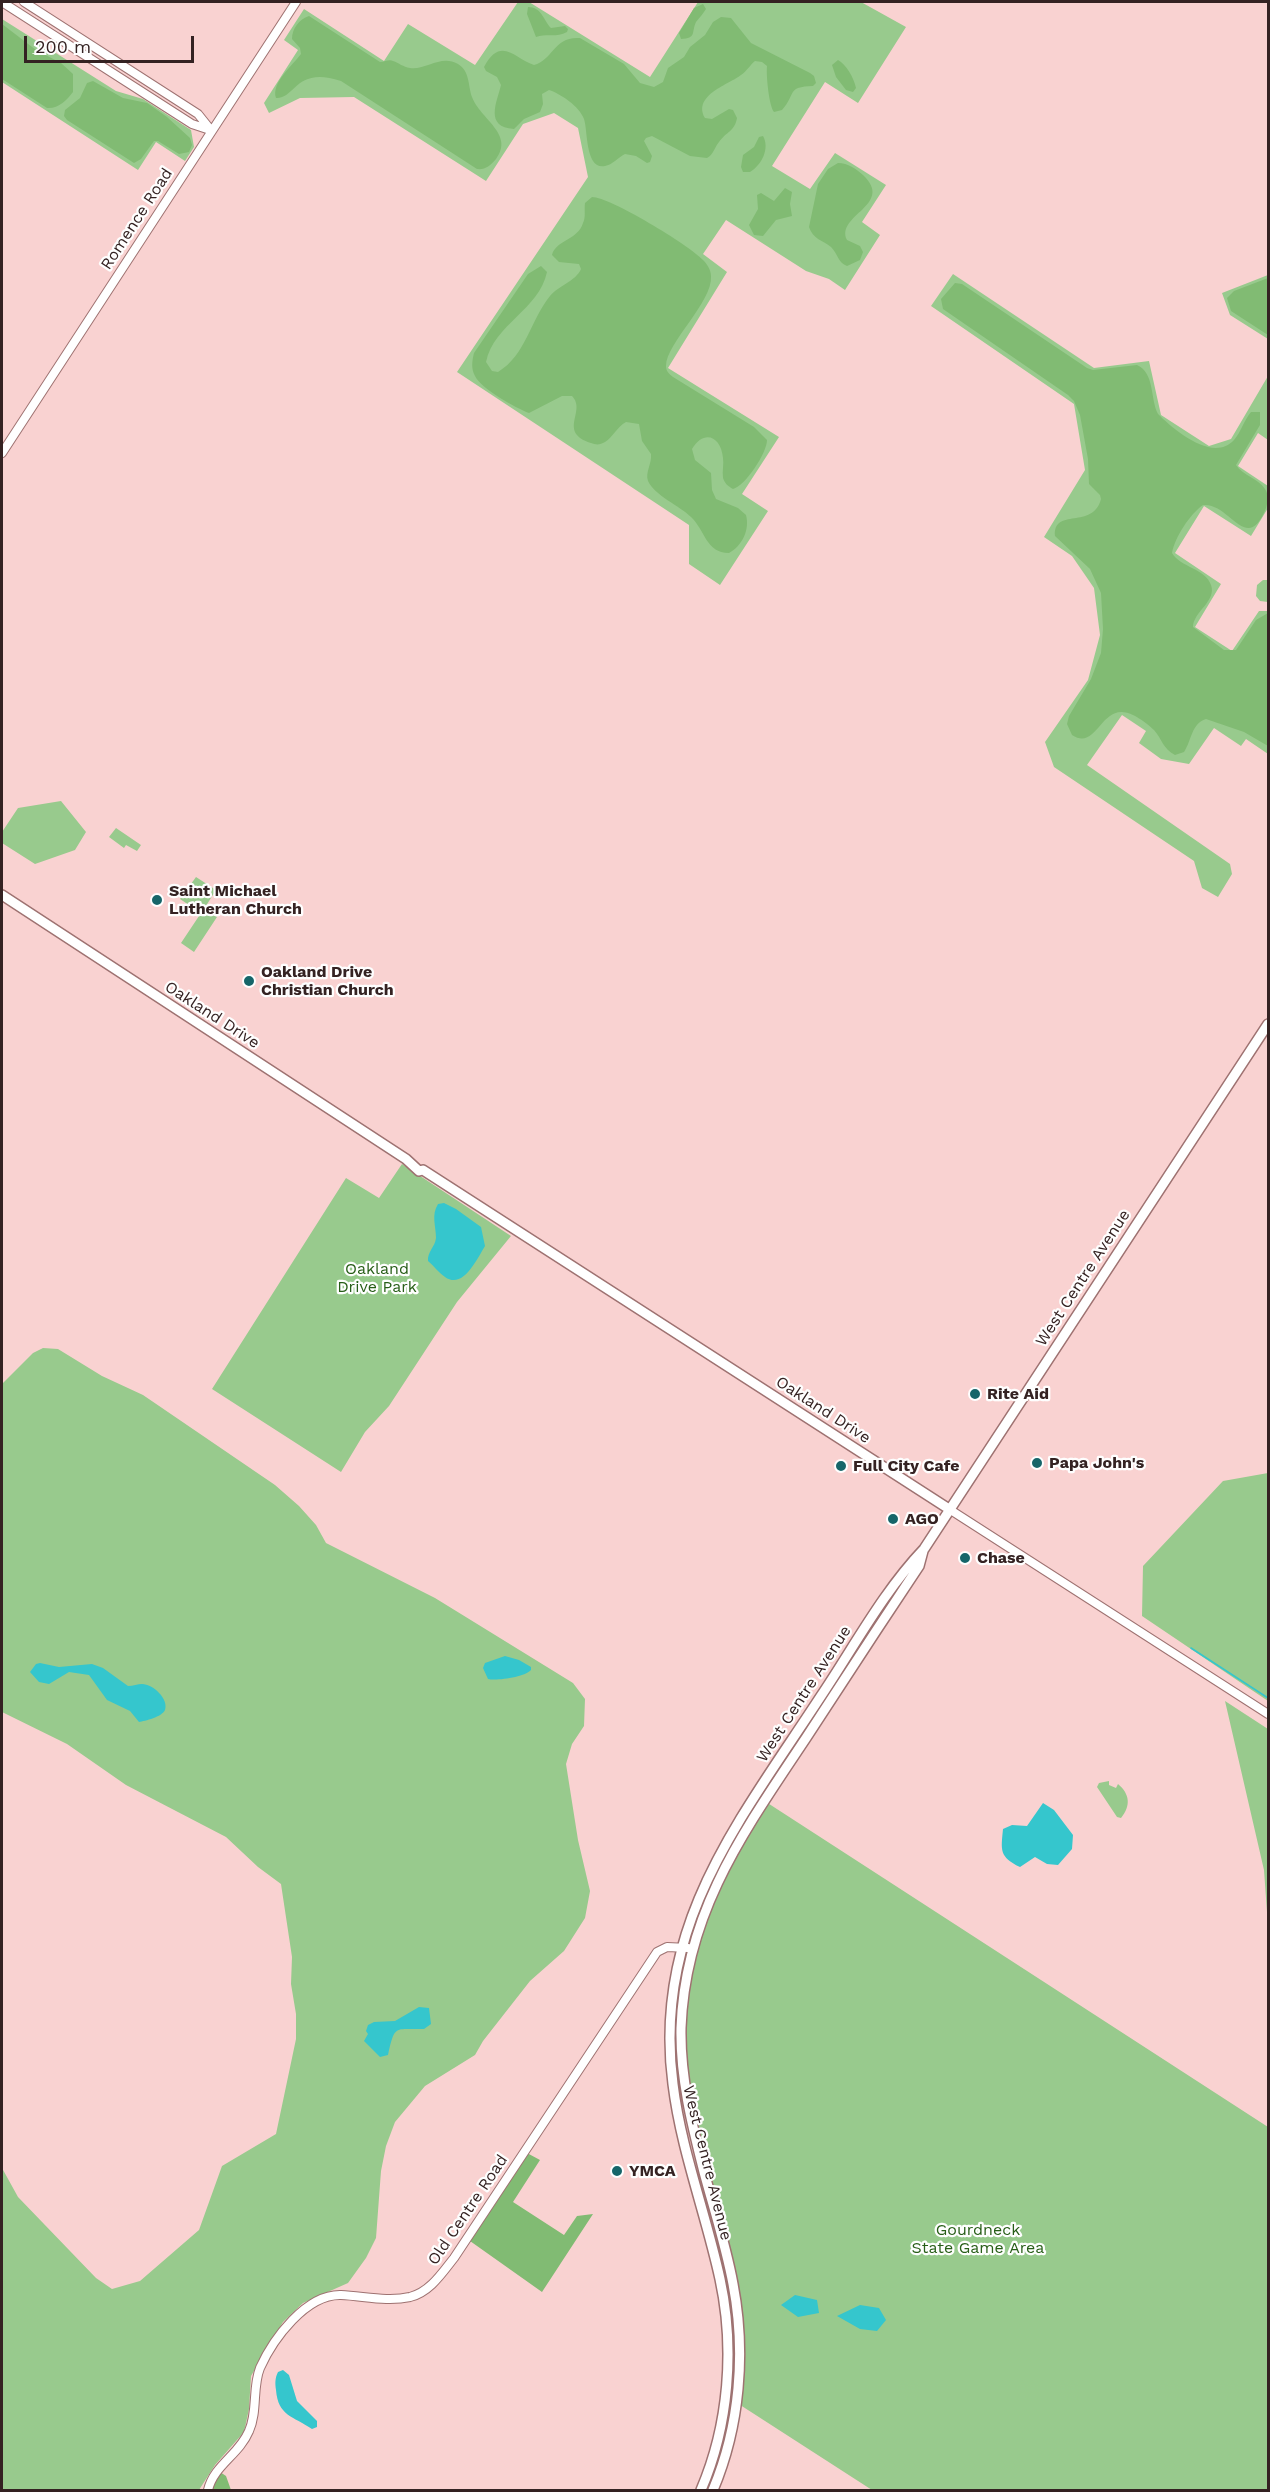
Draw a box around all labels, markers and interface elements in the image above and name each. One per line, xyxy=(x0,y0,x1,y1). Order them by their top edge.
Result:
scale bar xyxy=(27,24,196,62)
text: 200 m xyxy=(35,36,91,57)
street label: Romence Road xyxy=(97,165,177,273)
place label: Saint Michael Lutheran Church xyxy=(169,881,302,919)
marker: Saint Michael Lutheran Church xyxy=(150,893,164,907)
place label: Oakland Drive Christian Church xyxy=(261,962,394,1000)
marker: Oakland Drive Christian Church xyxy=(242,974,256,988)
street label: Oakland Drive xyxy=(161,977,263,1053)
street label: West Centre Avenue xyxy=(1032,1206,1134,1350)
park label: Oakland Drive Park xyxy=(337,1259,417,1297)
street label: Oakland Drive xyxy=(772,1372,874,1448)
place label: Rite Aid xyxy=(987,1384,1049,1404)
marker: Rite Aid xyxy=(968,1387,982,1401)
place label: Papa John's xyxy=(1049,1453,1144,1473)
place label: Full City Cafe xyxy=(853,1456,960,1476)
marker: Papa John's xyxy=(1030,1456,1044,1470)
marker: Full City Cafe xyxy=(834,1459,848,1473)
place label: AGO xyxy=(905,1509,939,1529)
marker: AGO xyxy=(886,1512,900,1526)
place label: Chase xyxy=(977,1548,1025,1568)
marker: Chase xyxy=(958,1551,972,1565)
street label: West Centre Avenue xyxy=(753,1622,855,1766)
street label: West Centre Avenue xyxy=(678,2084,736,2242)
street label: Old Centre Road xyxy=(424,2151,512,2269)
place label: YMCA xyxy=(629,2161,676,2181)
marker: YMCA xyxy=(610,2164,624,2178)
park label: Gourdneck State Game Area xyxy=(912,2220,1044,2258)

